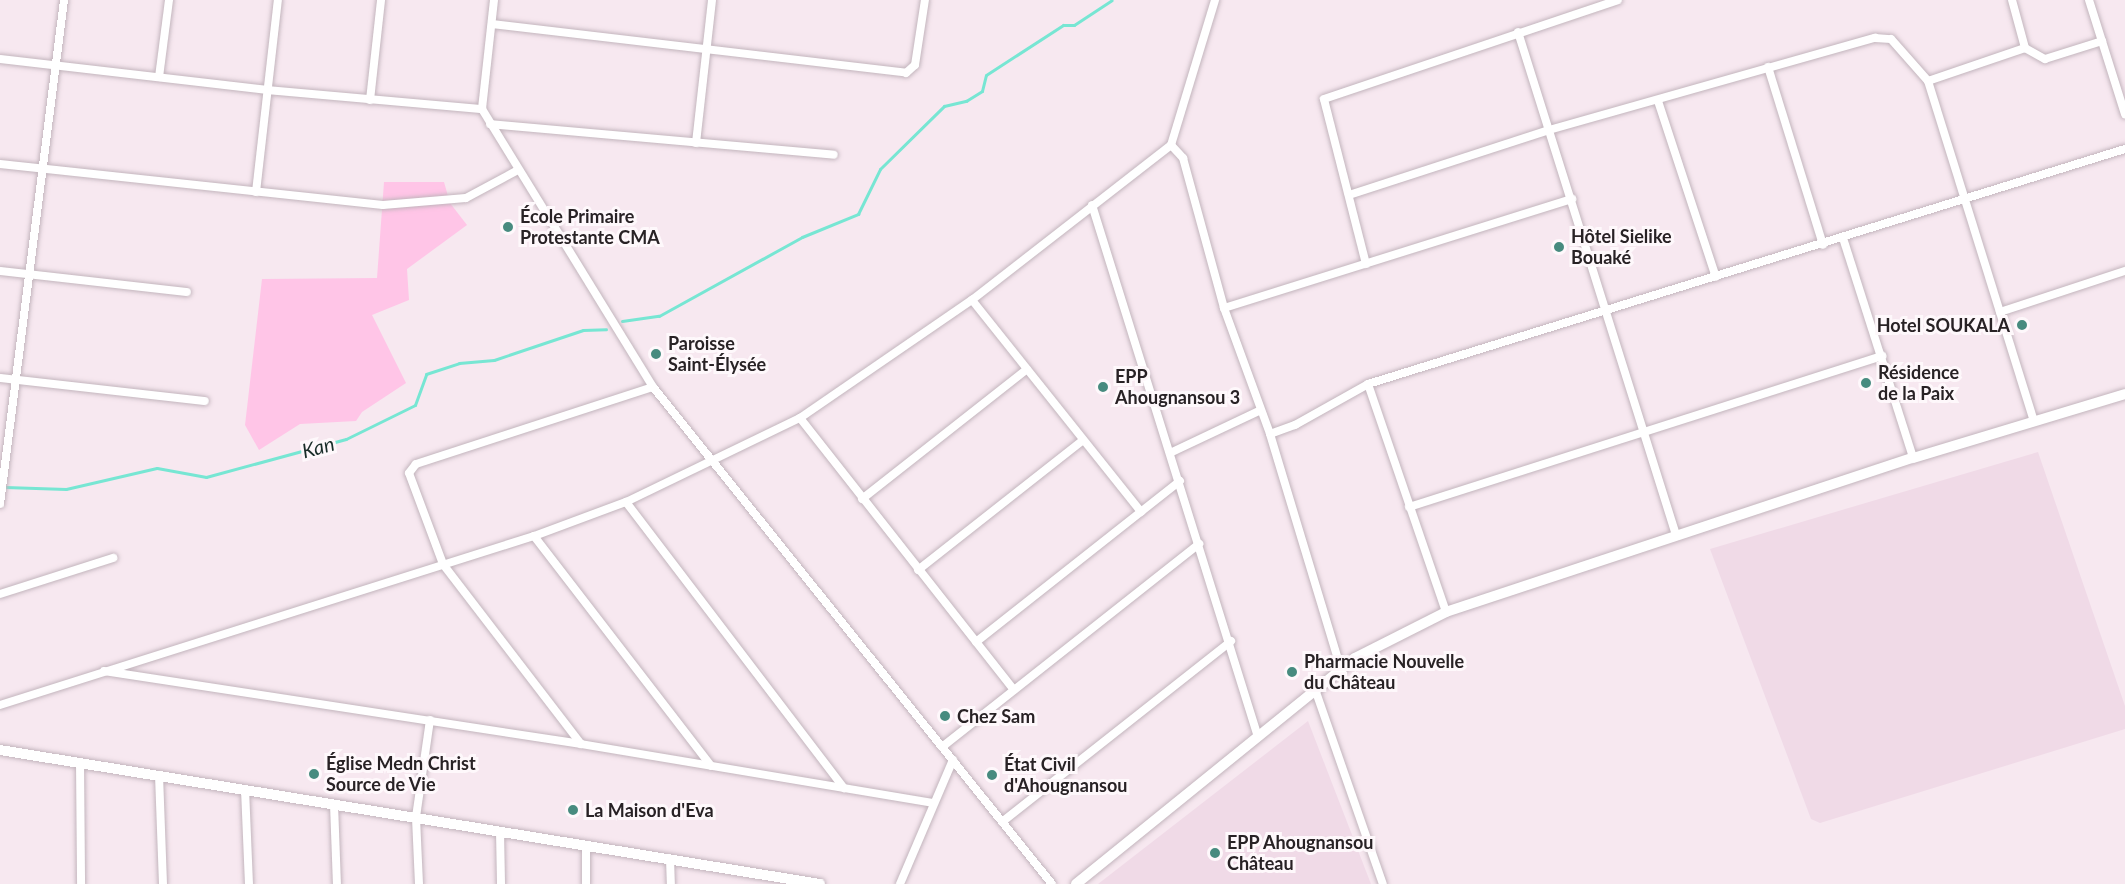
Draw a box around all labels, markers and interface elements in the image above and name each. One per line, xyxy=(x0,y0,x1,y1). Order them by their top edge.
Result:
place label: École Primaire Protestante CMA xyxy=(520,206,660,248)
marker: École Primaire Protestante CMA xyxy=(501,220,515,234)
place label: Hôtel Sielike Bouaké xyxy=(1571,226,1672,268)
marker: Hôtel Sielike Bouaké xyxy=(1552,240,1566,254)
place label: Hotel SOUKALA xyxy=(1877,314,2010,336)
marker: Hotel SOUKALA xyxy=(2015,318,2029,332)
place label: Paroisse Saint-Élysée xyxy=(668,333,766,376)
marker: Paroisse Saint-Élysée xyxy=(649,347,663,361)
place label: Résidence de la Paix xyxy=(1878,362,1959,404)
place label: EPP Ahougnansou 3 xyxy=(1115,366,1240,409)
marker: Résidence de la Paix xyxy=(1859,376,1873,390)
marker: EPP Ahougnansou 3 xyxy=(1096,380,1110,394)
water label: Kan xyxy=(299,431,337,463)
place label: Pharmacie Nouvelle du Château xyxy=(1304,651,1464,694)
marker: Pharmacie Nouvelle du Château xyxy=(1285,665,1299,679)
place label: Chez Sam xyxy=(957,705,1035,727)
marker: Chez Sam xyxy=(938,709,952,723)
place label: Église Medn Christ Source de Vie xyxy=(326,753,476,795)
place label: État Civil d'Ahougnansou xyxy=(1004,754,1127,796)
marker: Église Medn Christ Source de Vie xyxy=(307,767,321,781)
marker: État Civil d'Ahougnansou xyxy=(985,768,999,782)
place label: La Maison d'Eva xyxy=(585,799,714,821)
marker: La Maison d'Eva xyxy=(566,803,580,817)
place label: EPP Ahougnansou Château xyxy=(1227,832,1374,874)
marker: EPP Ahougnansou Château xyxy=(1208,846,1222,860)

